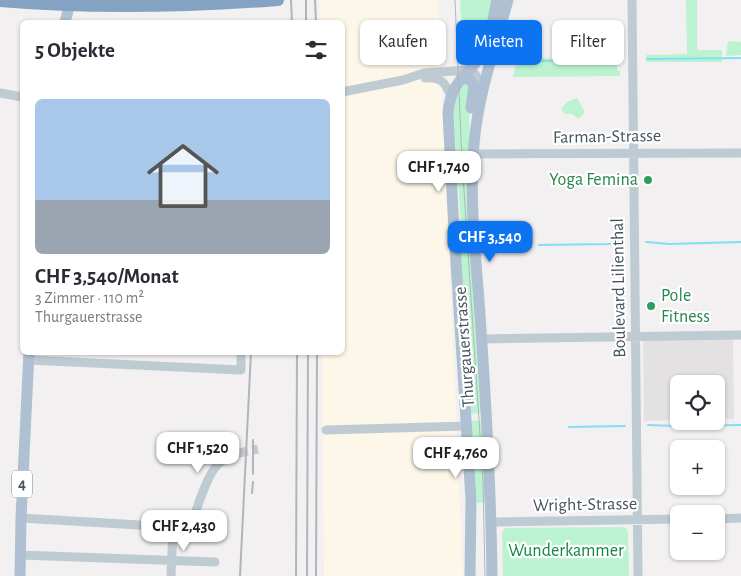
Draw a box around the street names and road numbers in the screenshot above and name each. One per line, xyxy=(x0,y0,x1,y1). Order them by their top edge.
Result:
street label: Farman-Strasse xyxy=(553,127,661,147)
street label: Boulevard Lilienthal xyxy=(609,218,629,358)
street label: Thurgauerstrasse xyxy=(452,286,478,408)
road number: 4 xyxy=(12,470,32,498)
street label: Wright-Strasse xyxy=(533,495,637,515)

